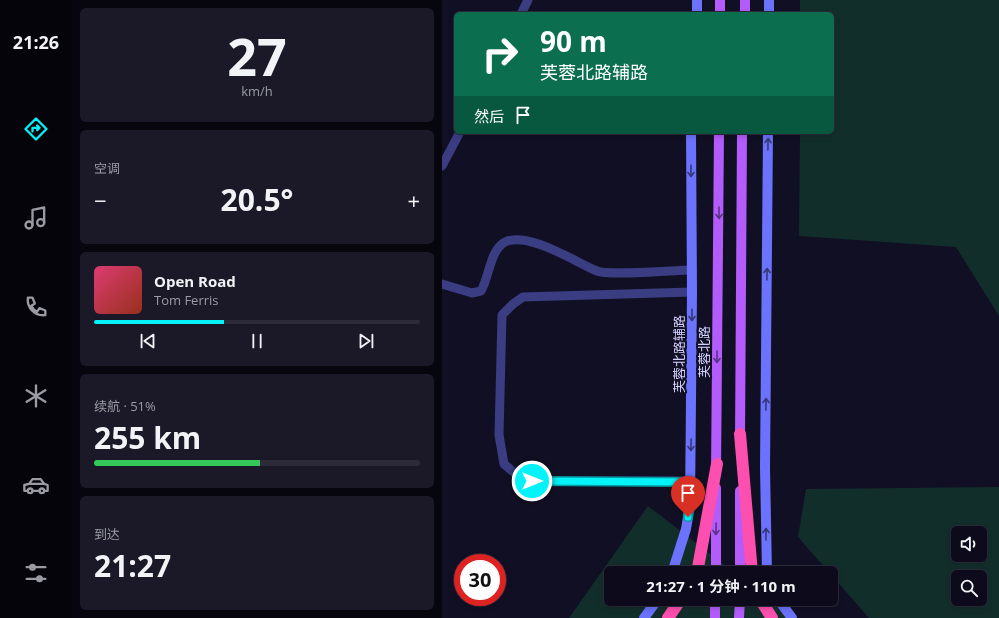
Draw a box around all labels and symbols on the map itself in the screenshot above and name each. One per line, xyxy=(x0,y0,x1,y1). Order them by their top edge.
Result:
one-way arrow xyxy=(764,138,772,151)
one-way arrow xyxy=(687,164,695,177)
one-way arrow xyxy=(715,206,723,219)
one-way arrow xyxy=(763,268,771,281)
one-way arrow xyxy=(688,308,696,321)
street label: 芙蓉北路辅路 xyxy=(670,315,688,393)
street label: 芙蓉北路 xyxy=(695,326,713,378)
one-way arrow xyxy=(714,350,721,363)
one-way arrow xyxy=(762,398,770,411)
one-way arrow xyxy=(687,438,695,451)
position arrow xyxy=(511,460,553,502)
pin xyxy=(671,476,705,517)
one-way arrow xyxy=(712,522,720,535)
one-way arrow xyxy=(762,528,770,541)
speed limit sign: 30 xyxy=(454,554,506,606)

